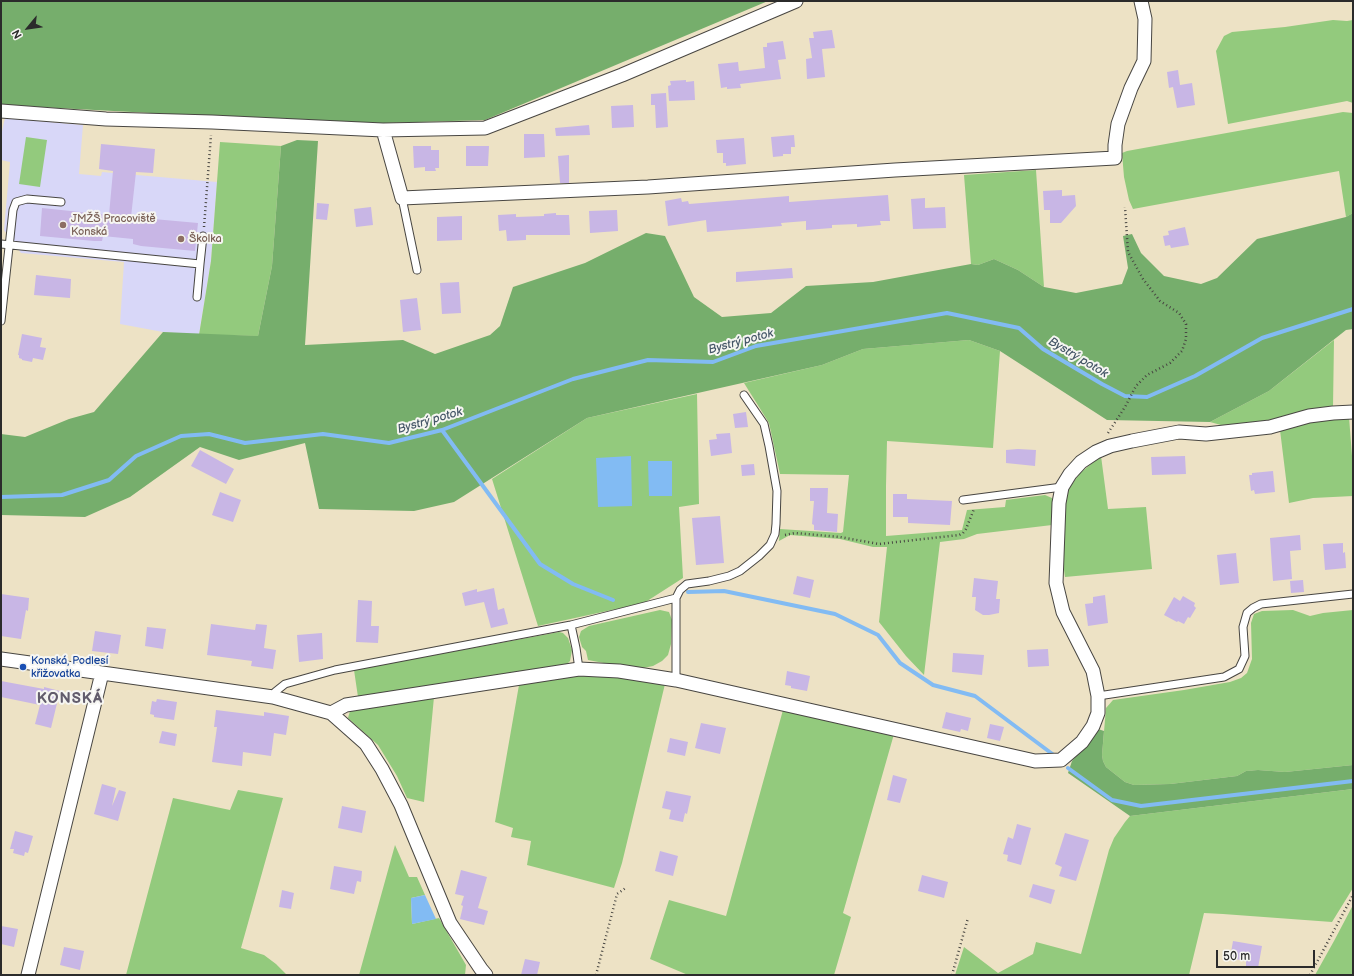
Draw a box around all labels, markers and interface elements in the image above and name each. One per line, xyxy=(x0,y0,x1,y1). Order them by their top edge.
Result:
north arrow xyxy=(8,8,48,48)
text: N xyxy=(9,27,25,41)
place label: JMŽŠ Pracoviště Konská xyxy=(71,212,156,238)
marker: JMŽŠ Pracoviště Konská xyxy=(58,220,68,230)
place label: Školka xyxy=(189,232,222,246)
marker: Školka xyxy=(176,234,186,244)
water label: Bystrý potok xyxy=(707,326,775,358)
water label: Bystrý potok xyxy=(1046,335,1110,381)
water label: Bystrý potok xyxy=(396,405,464,437)
place label: Konská, Podlesí křižovatka xyxy=(31,654,108,680)
marker: Konská, Podlesí křižovatka xyxy=(18,662,28,672)
district label: KONSKÁ xyxy=(37,690,103,708)
scale bar xyxy=(1218,942,1317,968)
text: 50 m xyxy=(1223,949,1250,964)

